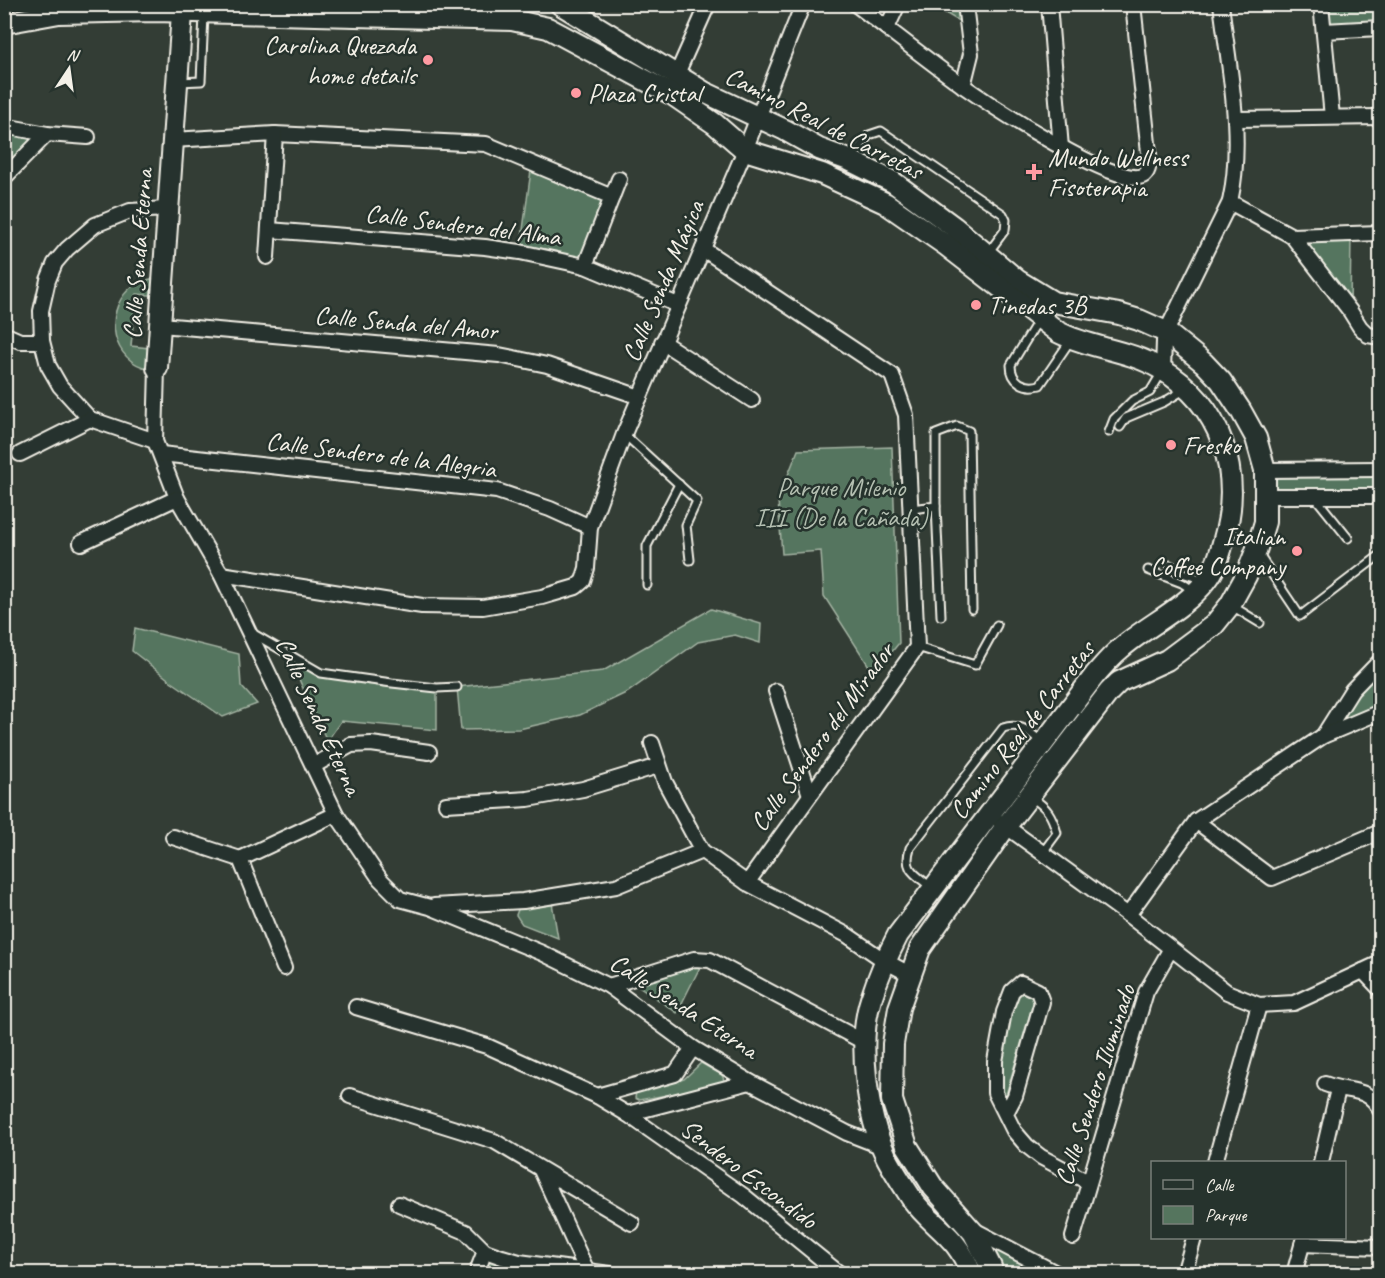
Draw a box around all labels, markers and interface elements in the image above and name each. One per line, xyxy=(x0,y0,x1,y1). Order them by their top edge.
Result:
place label: Carolina Quezada home details xyxy=(264,29,418,92)
north arrow xyxy=(39,39,99,99)
text: N xyxy=(65,45,82,67)
marker: Carolina Quezada home details xyxy=(421,53,435,67)
street label: Camino Real de Carretas xyxy=(720,59,930,188)
place label: Plaza Cristal xyxy=(588,77,706,110)
marker: Plaza Cristal xyxy=(569,86,583,100)
place label: Mundo Wellness Fisoterapia xyxy=(1048,141,1189,204)
marker: Mundo Wellness Fisoterapia xyxy=(1025,163,1043,181)
street label: Calle Senda Eterna xyxy=(116,166,161,340)
street label: Calle Senda Mágica xyxy=(614,194,712,367)
street label: Calle Sendero del Alma xyxy=(364,197,564,254)
place label: Tinedas 3B xyxy=(988,289,1088,322)
marker: Tinedas 3B xyxy=(969,298,983,312)
street label: Calle Senda del Amor xyxy=(313,299,500,348)
street label: Calle Sendero de la Alegria xyxy=(264,425,499,486)
place label: Fresko xyxy=(1183,429,1243,462)
marker: Fresko xyxy=(1164,438,1178,452)
park label: Parque Milenio III (De la Cañada) xyxy=(754,471,929,534)
place label: Italian Coffee Company xyxy=(1150,520,1287,583)
marker: Italian Coffee Company xyxy=(1290,544,1304,558)
street label: Calle Senda Eterna xyxy=(268,632,371,802)
street label: Camino Real de Carretas xyxy=(942,633,1103,826)
street label: Calle Sendero del Mirador xyxy=(742,634,903,838)
street label: Calle Senda Eterna xyxy=(604,946,766,1068)
street label: Calle Sendero Iluminado xyxy=(1047,979,1144,1189)
street label: Sendero Escondido xyxy=(674,1112,825,1237)
legend xyxy=(1151,1161,1346,1239)
text: Calle xyxy=(1205,1174,1234,1196)
text: Parque xyxy=(1205,1204,1247,1226)

